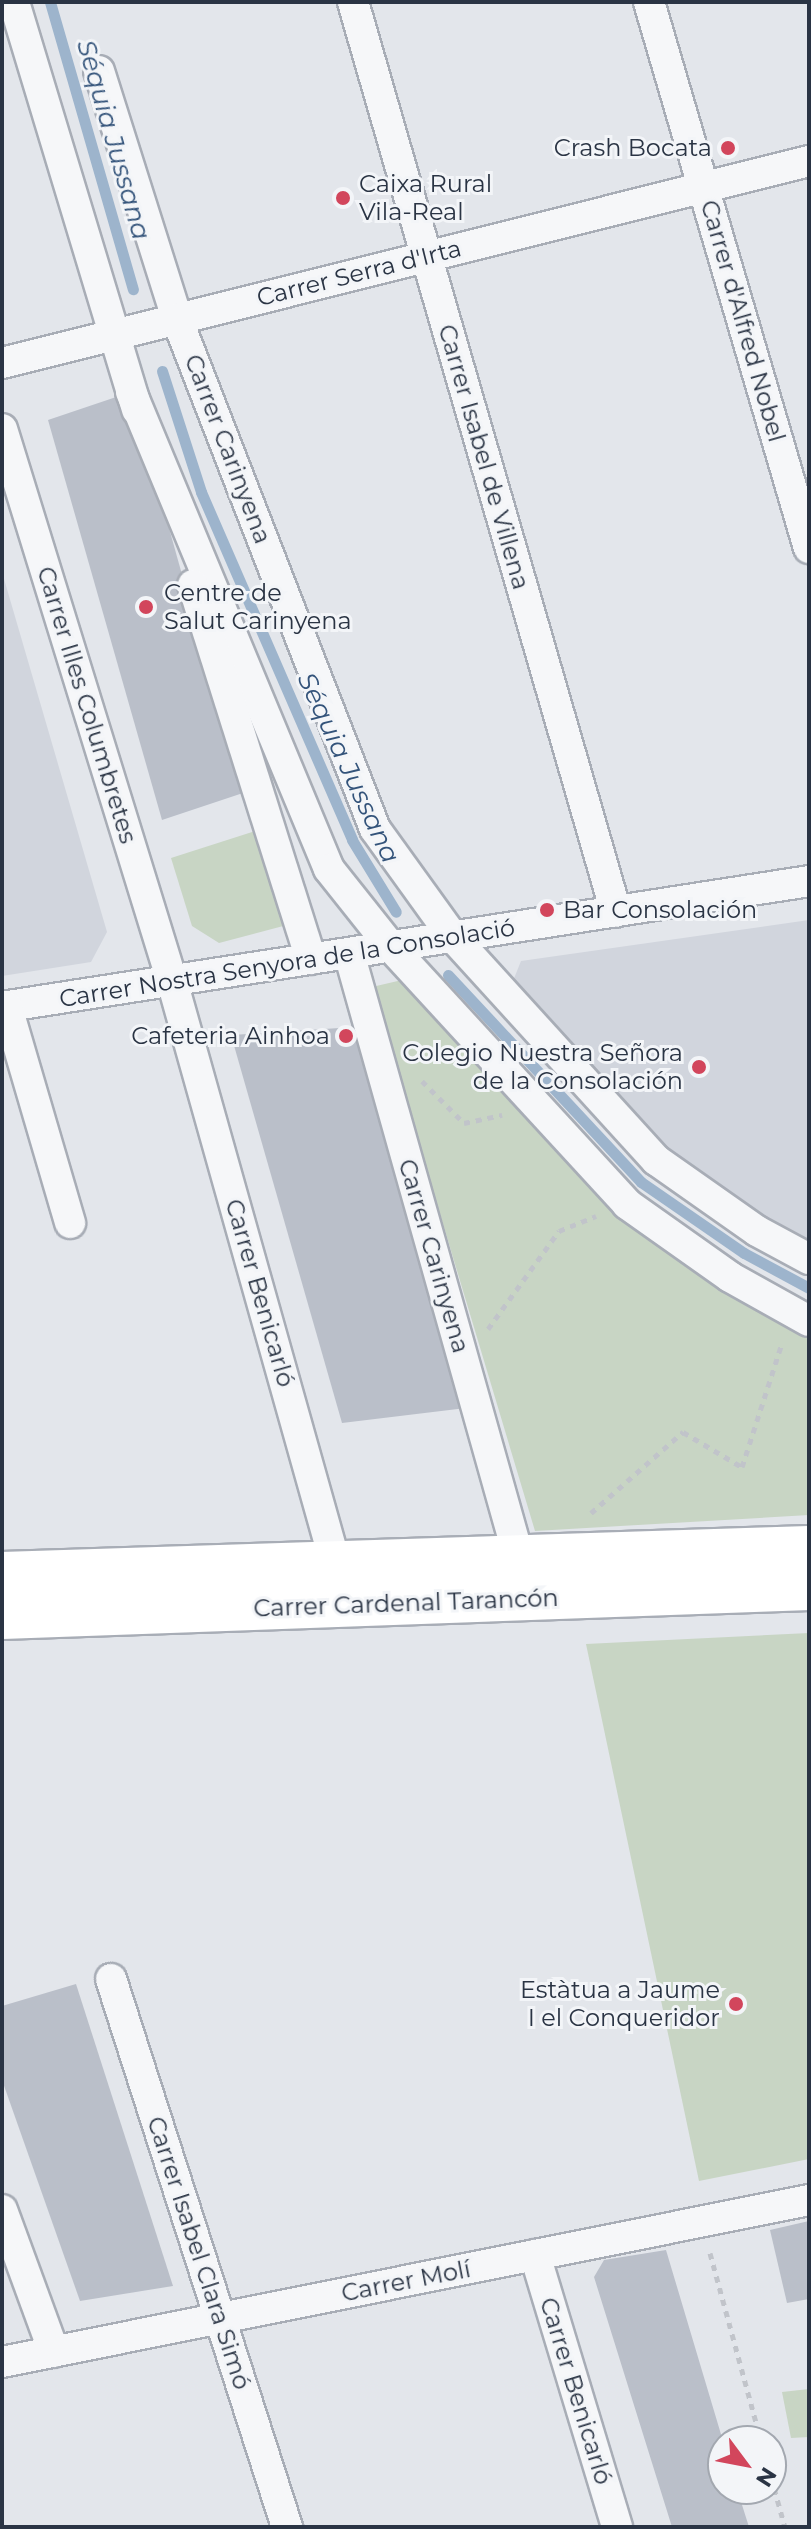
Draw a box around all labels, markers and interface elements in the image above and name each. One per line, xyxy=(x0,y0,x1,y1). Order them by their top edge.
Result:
water label: Séquia Jussana xyxy=(70,36,156,244)
place label: Crash Bocata xyxy=(554,134,712,162)
marker: Crash Bocata xyxy=(719,139,737,157)
place label: Caixa Rural Vila-Real xyxy=(359,170,492,226)
marker: Caixa Rural Vila-Real xyxy=(334,189,352,207)
street label: Carrer d'Alfred Nobel xyxy=(695,197,791,445)
street label: Carrer Serra d'Irta xyxy=(254,234,464,312)
street label: Carrer Isabel de Villena xyxy=(432,321,536,593)
street label: Carrer Carinyena xyxy=(179,350,277,548)
street label: Carrer Illes Columbretes xyxy=(31,563,143,847)
place label: Centre de Salut Carinyena xyxy=(164,579,352,635)
marker: Centre de Salut Carinyena xyxy=(135,596,157,618)
water label: Séquia Jussana xyxy=(290,668,406,868)
place label: Bar Consolación xyxy=(563,896,757,924)
marker: Bar Consolación xyxy=(538,901,556,919)
street label: Carrer Nostra Senyora de la Consolació xyxy=(57,913,517,1013)
place label: Cafeteria Ainhoa xyxy=(131,1022,330,1050)
marker: Cafeteria Ainhoa xyxy=(337,1027,355,1045)
place label: Colegio Nuestra Señora de la Consolación xyxy=(402,1039,683,1095)
marker: Colegio Nuestra Señora de la Consolación xyxy=(690,1058,708,1076)
street label: Carrer Carinyena xyxy=(393,1156,475,1356)
street label: Carrer Benicarló xyxy=(219,1196,301,1390)
street label: Carrer Cardenal Tarancón xyxy=(253,1583,559,1623)
place label: Estàtua a Jaume I el Conqueridor xyxy=(520,1976,720,2032)
marker: Estàtua a Jaume I el Conqueridor xyxy=(727,1995,745,2013)
street label: Carrer Isabel Clara Simó xyxy=(141,2113,257,2393)
street label: Carrer Molí xyxy=(339,2254,473,2308)
street label: Carrer Benicarló xyxy=(534,2294,618,2488)
north arrow xyxy=(707,2425,787,2505)
text: N xyxy=(750,2462,782,2492)

